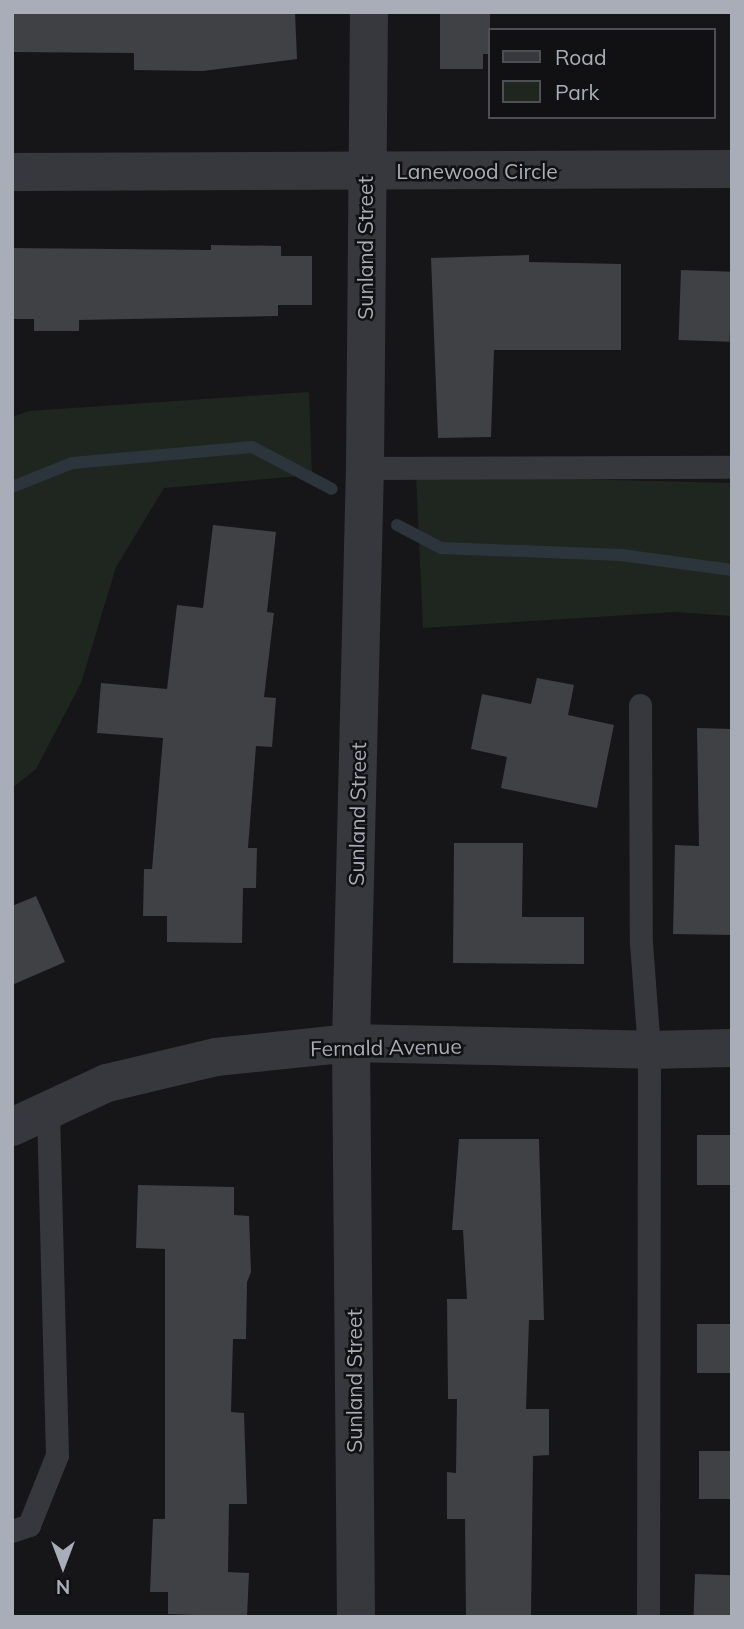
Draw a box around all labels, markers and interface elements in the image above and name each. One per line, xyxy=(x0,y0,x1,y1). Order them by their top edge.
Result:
legend xyxy=(489,28,716,119)
text: Road xyxy=(555,44,606,70)
text: Park xyxy=(555,79,599,105)
street label: Lanewood Circle xyxy=(396,158,558,184)
street label: Sunland Street xyxy=(352,176,378,320)
street label: Sunland Street xyxy=(343,742,371,886)
street label: Fernald Avenue xyxy=(310,1033,462,1061)
street label: Sunland Street xyxy=(341,1309,367,1453)
north arrow xyxy=(28,1531,98,1601)
text: N xyxy=(56,1575,70,1599)

